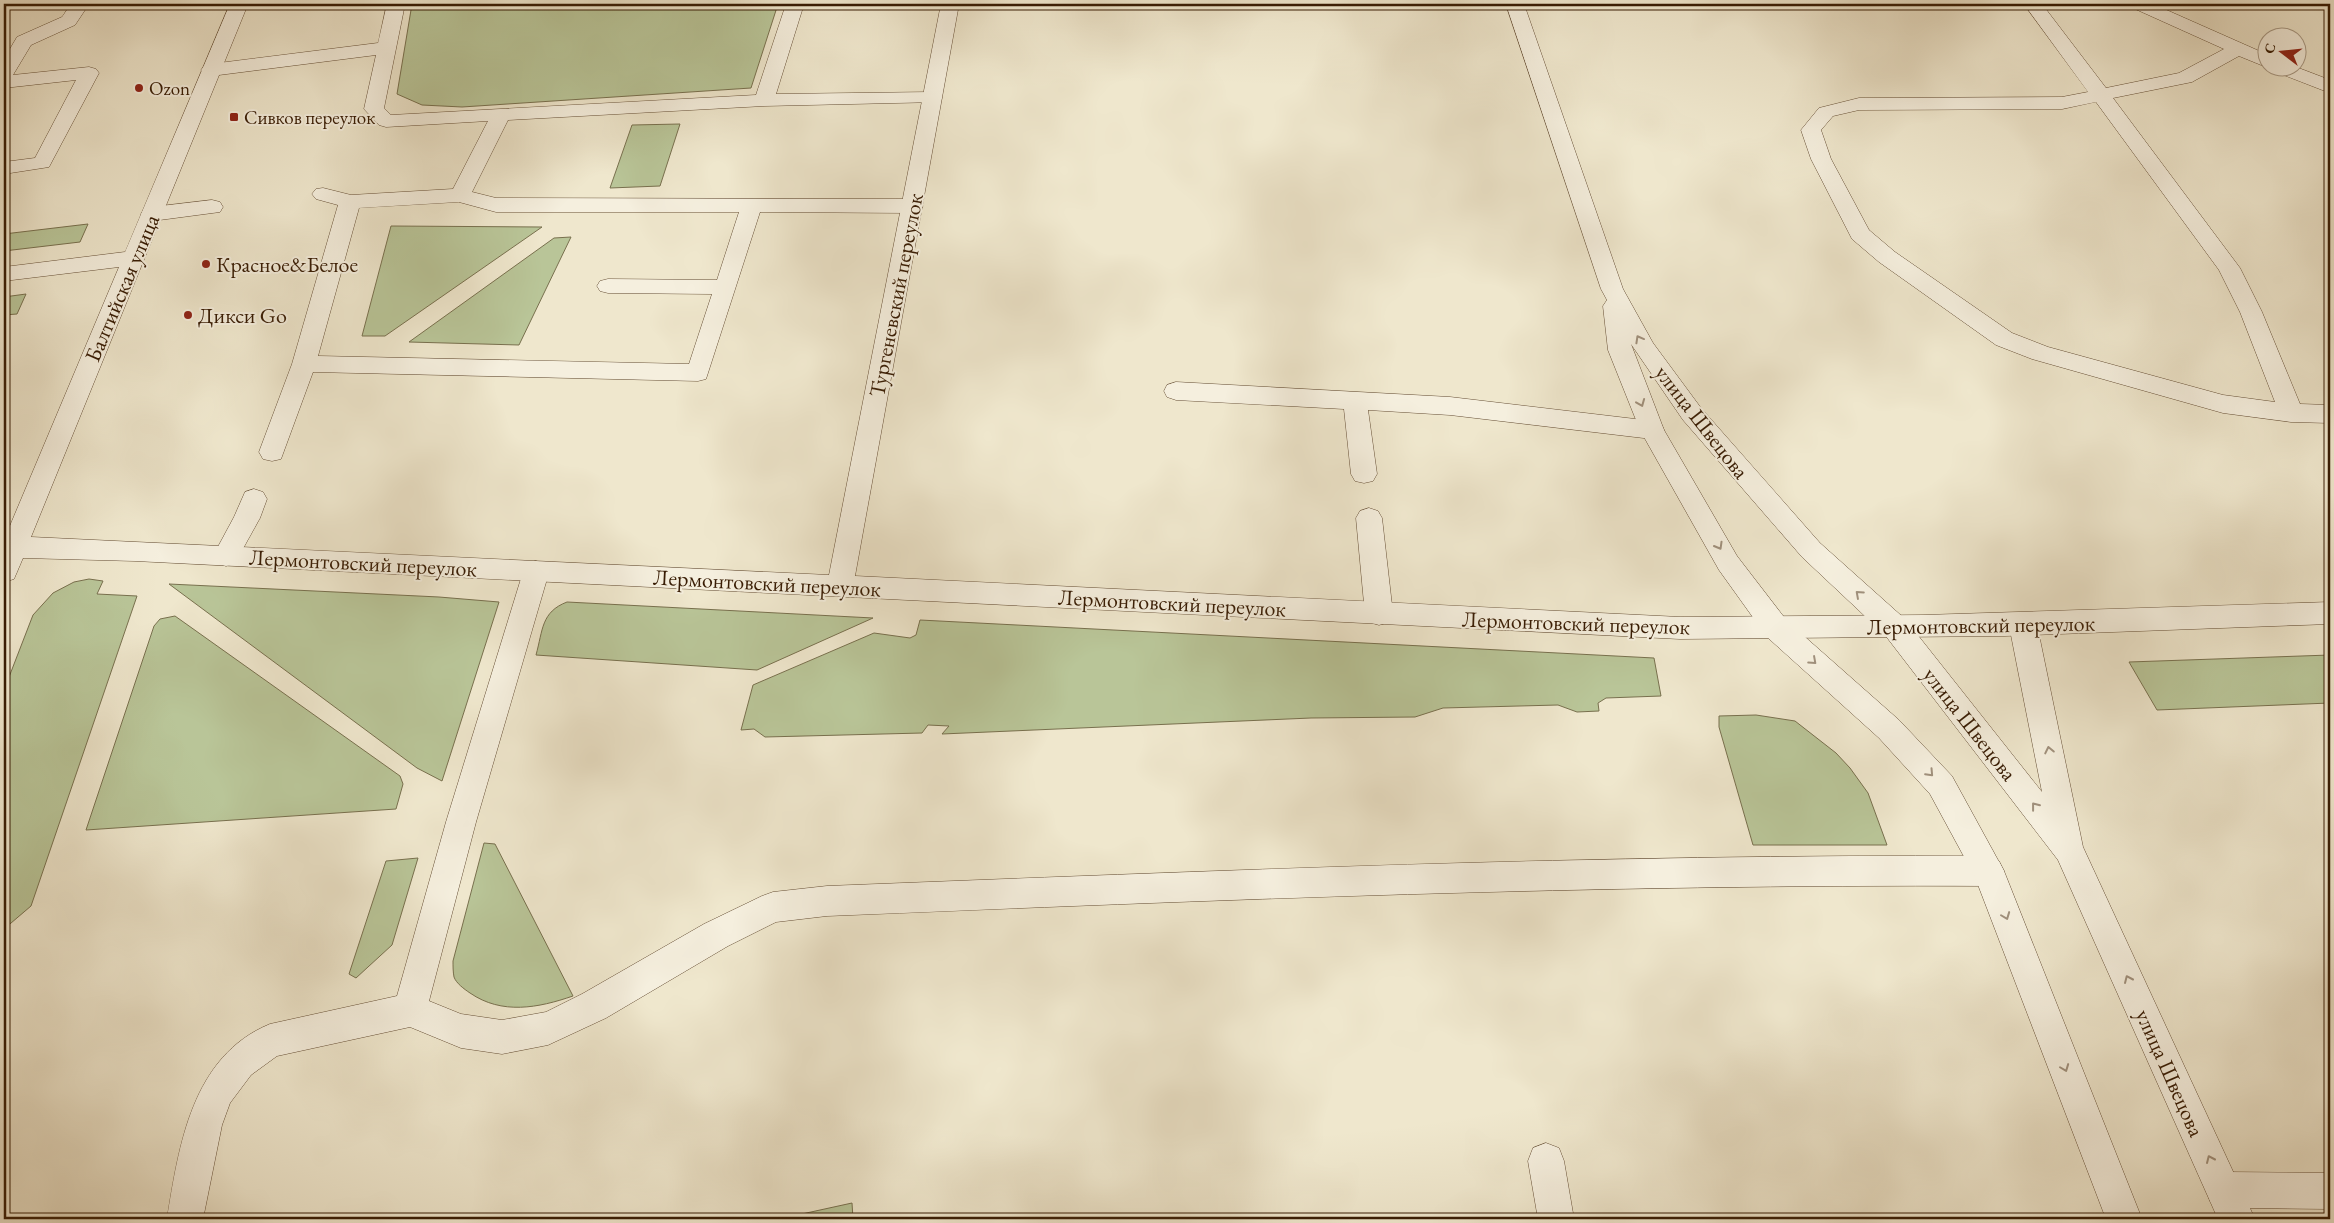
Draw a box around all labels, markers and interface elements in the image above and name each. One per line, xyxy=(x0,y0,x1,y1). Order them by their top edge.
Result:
north arrow xyxy=(2256,28,2306,78)
text: С xyxy=(2259,41,2280,56)
place label: Ozon xyxy=(149,76,190,101)
marker: Ozon xyxy=(133,82,145,94)
place label: Сивков переулок xyxy=(244,105,375,130)
marker: Сивков переулок xyxy=(228,111,240,123)
street label: Тургеневский переулок xyxy=(862,190,930,399)
street label: Балтийская улица xyxy=(78,210,166,366)
place label: Красное&Белое xyxy=(216,250,358,279)
marker: Красное&Белое xyxy=(200,258,212,270)
place label: Дикси Go xyxy=(198,301,287,330)
marker: Дикси Go xyxy=(182,309,194,321)
one-way arrow xyxy=(1636,336,1646,345)
street label: улица Швецова xyxy=(1648,359,1756,485)
one-way arrow xyxy=(1635,398,1646,407)
one-way arrow xyxy=(1712,541,1722,550)
street label: Лермонтовский переулок xyxy=(248,543,478,583)
street label: Лермонтовский переулок xyxy=(652,563,882,603)
street label: Лермонтовский переулок xyxy=(1057,583,1287,623)
one-way arrow xyxy=(1856,591,1865,600)
street label: Лермонтовский переулок xyxy=(1461,605,1691,641)
street label: Лермонтовский переулок xyxy=(1867,609,2096,641)
one-way arrow xyxy=(1808,655,1817,664)
street label: улица Швецова xyxy=(1916,661,2024,787)
one-way arrow xyxy=(2045,746,2055,755)
one-way arrow xyxy=(1924,768,1933,777)
one-way arrow xyxy=(2032,803,2040,812)
one-way arrow xyxy=(2000,912,2010,920)
one-way arrow xyxy=(2123,975,2134,984)
street label: улица Швецова xyxy=(2129,1005,2211,1142)
one-way arrow xyxy=(2059,1063,2069,1072)
one-way arrow xyxy=(2205,1155,2216,1164)

